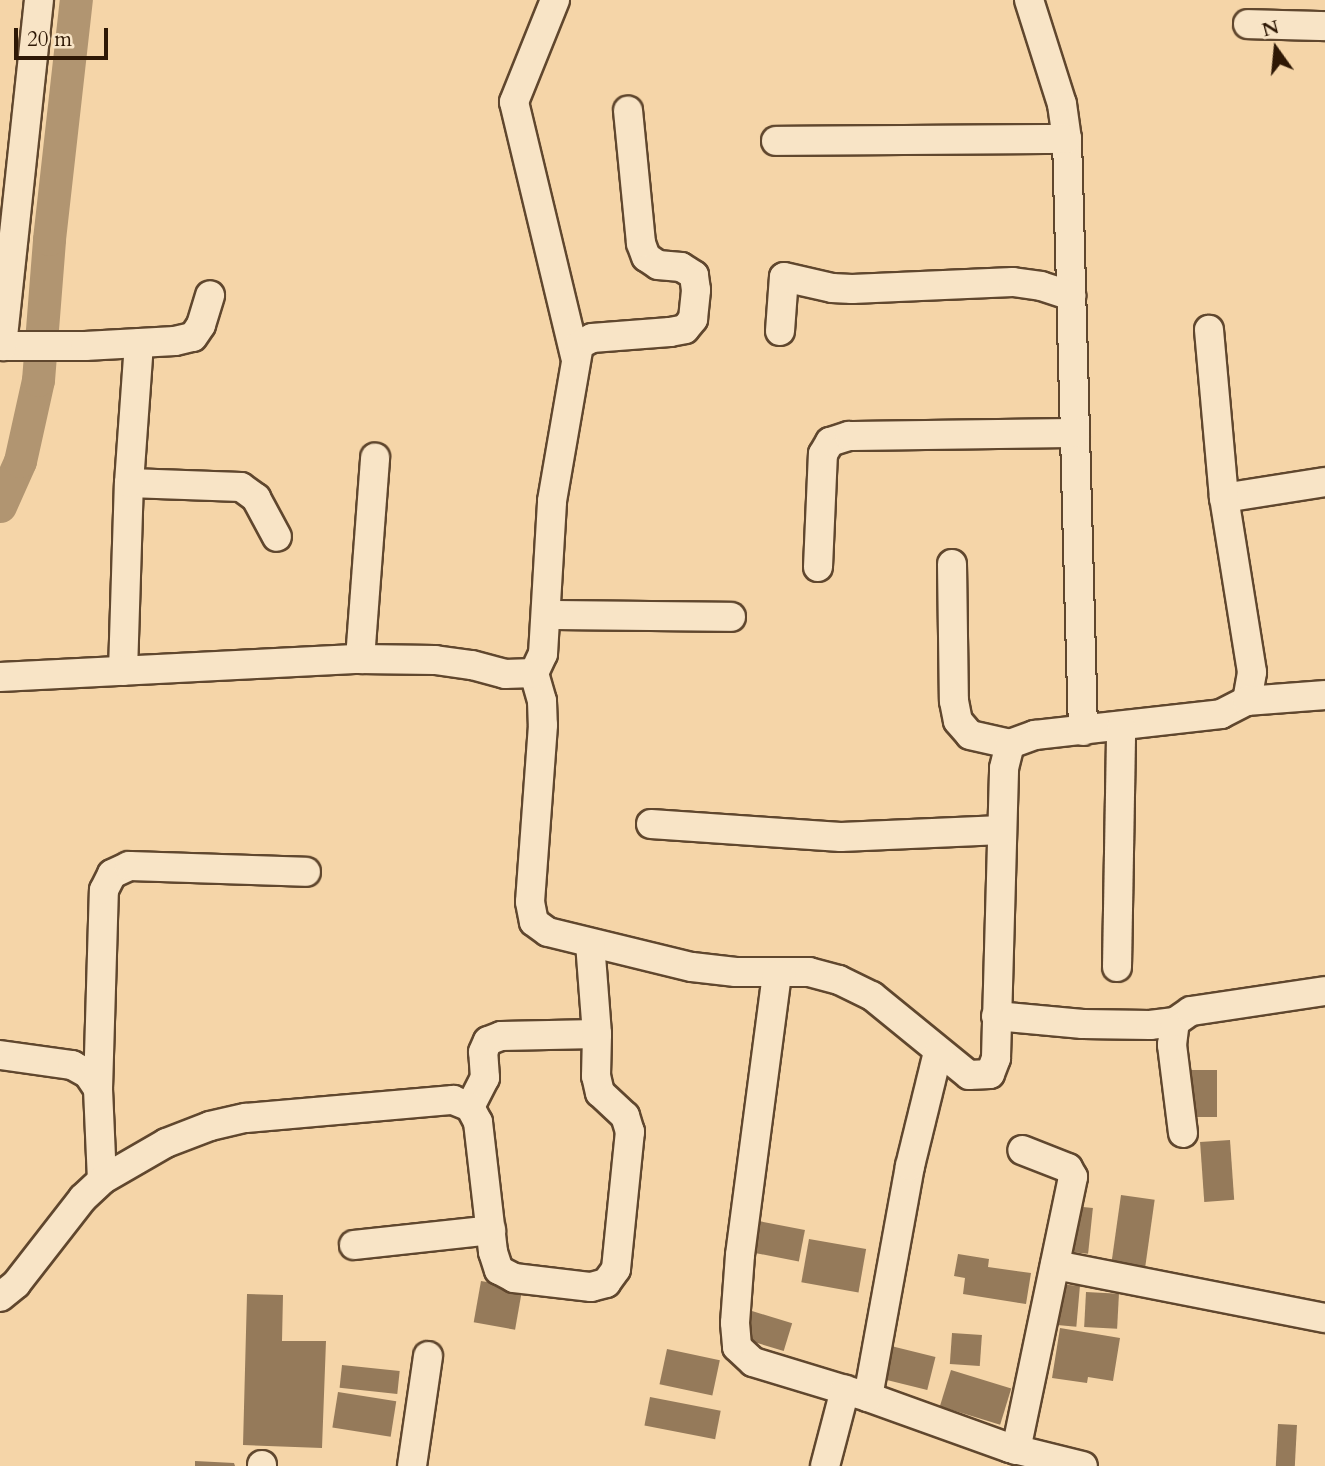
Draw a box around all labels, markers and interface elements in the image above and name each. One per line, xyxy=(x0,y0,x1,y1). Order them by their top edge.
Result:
scale bar xyxy=(18,14,112,58)
north arrow xyxy=(1241,14,1311,84)
text: N xyxy=(1259,14,1282,43)
text: 20 m xyxy=(27,25,72,54)

